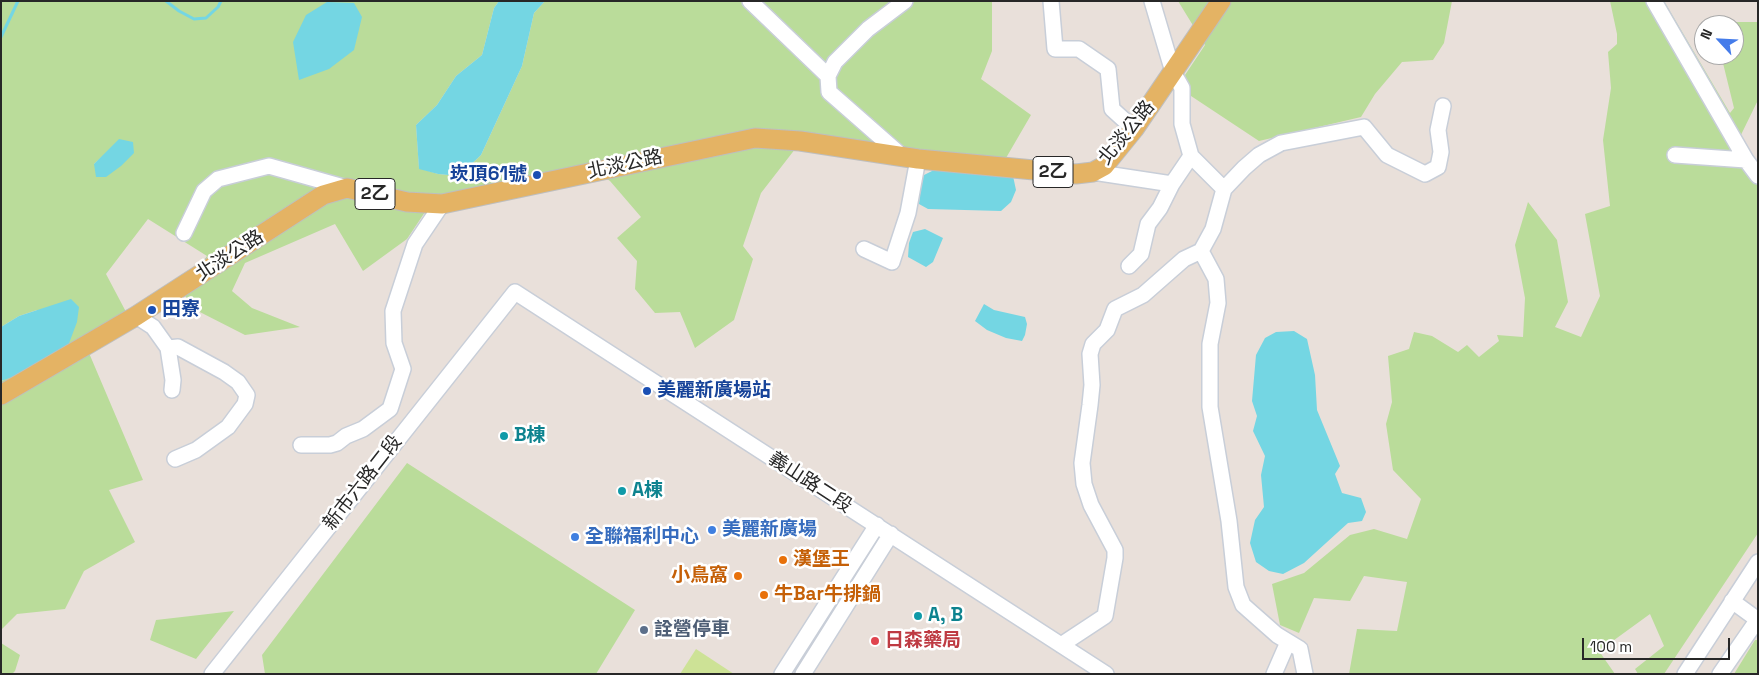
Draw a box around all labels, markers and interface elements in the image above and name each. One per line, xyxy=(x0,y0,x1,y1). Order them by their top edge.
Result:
north arrow xyxy=(1694,15,1744,65)
text: N xyxy=(1696,26,1716,42)
street label: 北淡公路 xyxy=(1094,96,1160,170)
street label: 北淡公路 xyxy=(585,146,665,184)
road number: 2乙 xyxy=(1033,156,1073,188)
place label: 崁頂61號 xyxy=(450,164,527,186)
marker: 崁頂61號 xyxy=(531,169,543,181)
road number: 2乙 xyxy=(355,178,395,210)
street label: 北淡公路 xyxy=(192,226,268,286)
place label: 田寮 xyxy=(162,299,200,321)
marker: 田寮 xyxy=(146,304,158,316)
place label: 美麗新廣場站 xyxy=(657,380,771,402)
marker: 美麗新廣場站 xyxy=(641,385,653,397)
place label: B棟 xyxy=(514,425,546,447)
marker: B棟 xyxy=(498,430,510,442)
street label: 新市六路二段 xyxy=(319,431,407,535)
street label: 義山路二段 xyxy=(764,448,856,518)
place label: A棟 xyxy=(632,480,663,502)
marker: A棟 xyxy=(616,485,628,497)
place label: 美麗新廣場 xyxy=(722,519,817,541)
marker: 美麗新廣場 xyxy=(706,524,718,536)
place label: 全聯福利中心 xyxy=(585,526,699,548)
marker: 全聯福利中心 xyxy=(569,531,581,543)
place label: 漢堡王 xyxy=(793,549,850,571)
marker: 漢堡王 xyxy=(777,554,789,566)
place label: 小鳥窩 xyxy=(671,565,728,587)
marker: 小鳥窩 xyxy=(732,570,744,582)
place label: 牛Bar牛排鍋 xyxy=(774,584,881,606)
marker: 牛Bar牛排鍋 xyxy=(758,589,770,601)
place label: A, B xyxy=(928,605,963,627)
marker: A, B xyxy=(912,610,924,622)
place label: 詮營停車 xyxy=(654,619,730,641)
marker: 詮營停車 xyxy=(638,624,650,636)
scale bar xyxy=(1584,628,1732,660)
place label: 日森藥局 xyxy=(885,630,961,652)
marker: 日森藥局 xyxy=(869,635,881,647)
text: 100 m xyxy=(1590,637,1632,656)

